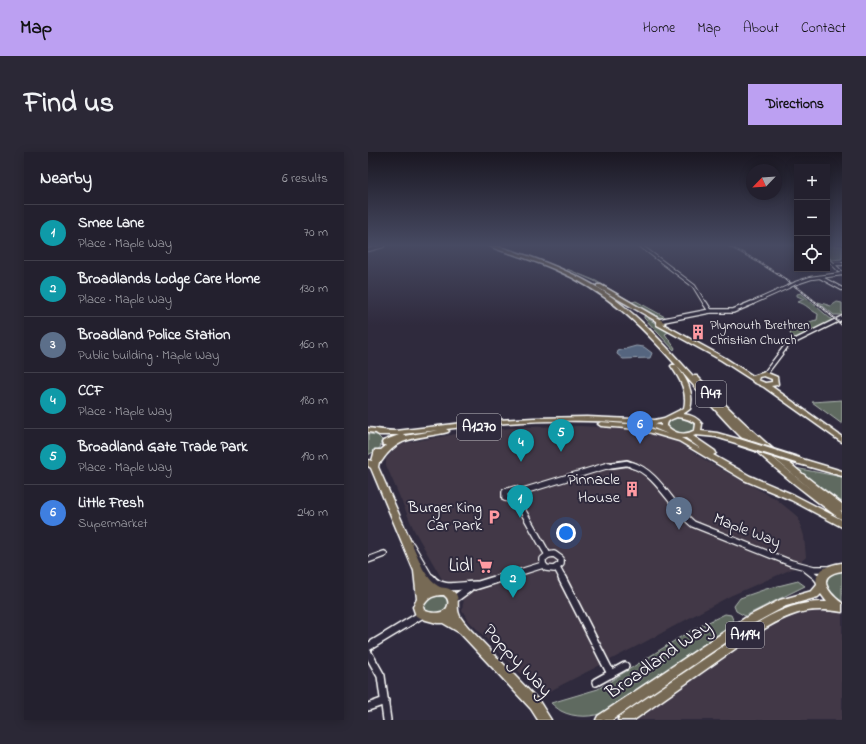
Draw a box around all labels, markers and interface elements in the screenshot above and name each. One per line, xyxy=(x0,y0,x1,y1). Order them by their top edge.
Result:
text: Map xyxy=(20,15,52,42)
text: Home xyxy=(643,18,675,39)
text: Map xyxy=(697,18,721,39)
text: About xyxy=(743,18,779,39)
text: Contact xyxy=(801,18,846,39)
text: Find us xyxy=(24,84,114,125)
button: Directions xyxy=(748,84,842,125)
north arrow xyxy=(746,164,782,200)
map controls xyxy=(794,164,830,272)
button: + xyxy=(794,164,830,200)
text: Nearby xyxy=(40,166,92,191)
text: 6 results xyxy=(282,169,328,188)
button: − xyxy=(794,200,830,236)
text: Smee Lane xyxy=(78,212,144,234)
text: 1 xyxy=(51,223,55,242)
text: 70 m xyxy=(304,223,328,242)
text: Place · Maple Way xyxy=(78,234,172,253)
button: locate xyxy=(794,236,830,272)
text: Broadlands Lodge Care Home xyxy=(78,268,260,290)
text: 2 xyxy=(50,279,56,298)
text: 130 m xyxy=(300,279,328,298)
text: Place · Maple Way xyxy=(78,290,172,309)
place label: Plymouth Brethren Christian Church xyxy=(710,316,810,350)
building icon: Plymouth Brethren Christian Church xyxy=(689,323,707,341)
text: Broadland Police Station xyxy=(78,324,230,346)
text: 3 xyxy=(50,335,56,354)
text: 160 m xyxy=(299,335,328,354)
text: Public building · Maple Way xyxy=(78,346,219,365)
text: CCF xyxy=(78,380,104,402)
road number: A47 xyxy=(696,381,726,407)
text: 4 xyxy=(50,391,56,410)
text: 180 m xyxy=(300,391,328,410)
text: Place · Maple Way xyxy=(78,402,172,421)
pin: 6 xyxy=(627,411,653,444)
road number: A1270 xyxy=(457,414,501,440)
pin: 5 xyxy=(548,419,574,452)
pin: 4 xyxy=(508,429,534,462)
text: Broadland Gate Trade Park xyxy=(78,436,248,458)
text: 5 xyxy=(49,447,57,466)
text: 190 m xyxy=(301,447,328,466)
text: Place · Maple Way xyxy=(78,458,172,477)
place label: Pinnacle House xyxy=(567,468,621,510)
building icon: Pinnacle House xyxy=(623,480,641,498)
pin: 1 xyxy=(507,485,533,518)
text: Little Fresh xyxy=(78,492,144,514)
place label: Burger King Car Park xyxy=(407,496,483,538)
pin: 3 xyxy=(666,497,692,530)
text: 6 xyxy=(50,503,56,522)
text: 240 m xyxy=(297,503,328,522)
street label: Maple Way xyxy=(710,507,784,555)
parking icon: Burger King Car Park xyxy=(485,508,503,526)
text: Supermarket xyxy=(78,514,148,533)
your location xyxy=(556,523,576,543)
place label: Lidl xyxy=(449,553,473,580)
supermarket icon: Lidl xyxy=(476,557,494,575)
pin: 2 xyxy=(500,565,526,598)
street label: Broadland Way xyxy=(600,614,718,708)
street label: Poppy Way xyxy=(475,618,558,704)
road number: A1194 xyxy=(726,622,764,648)

